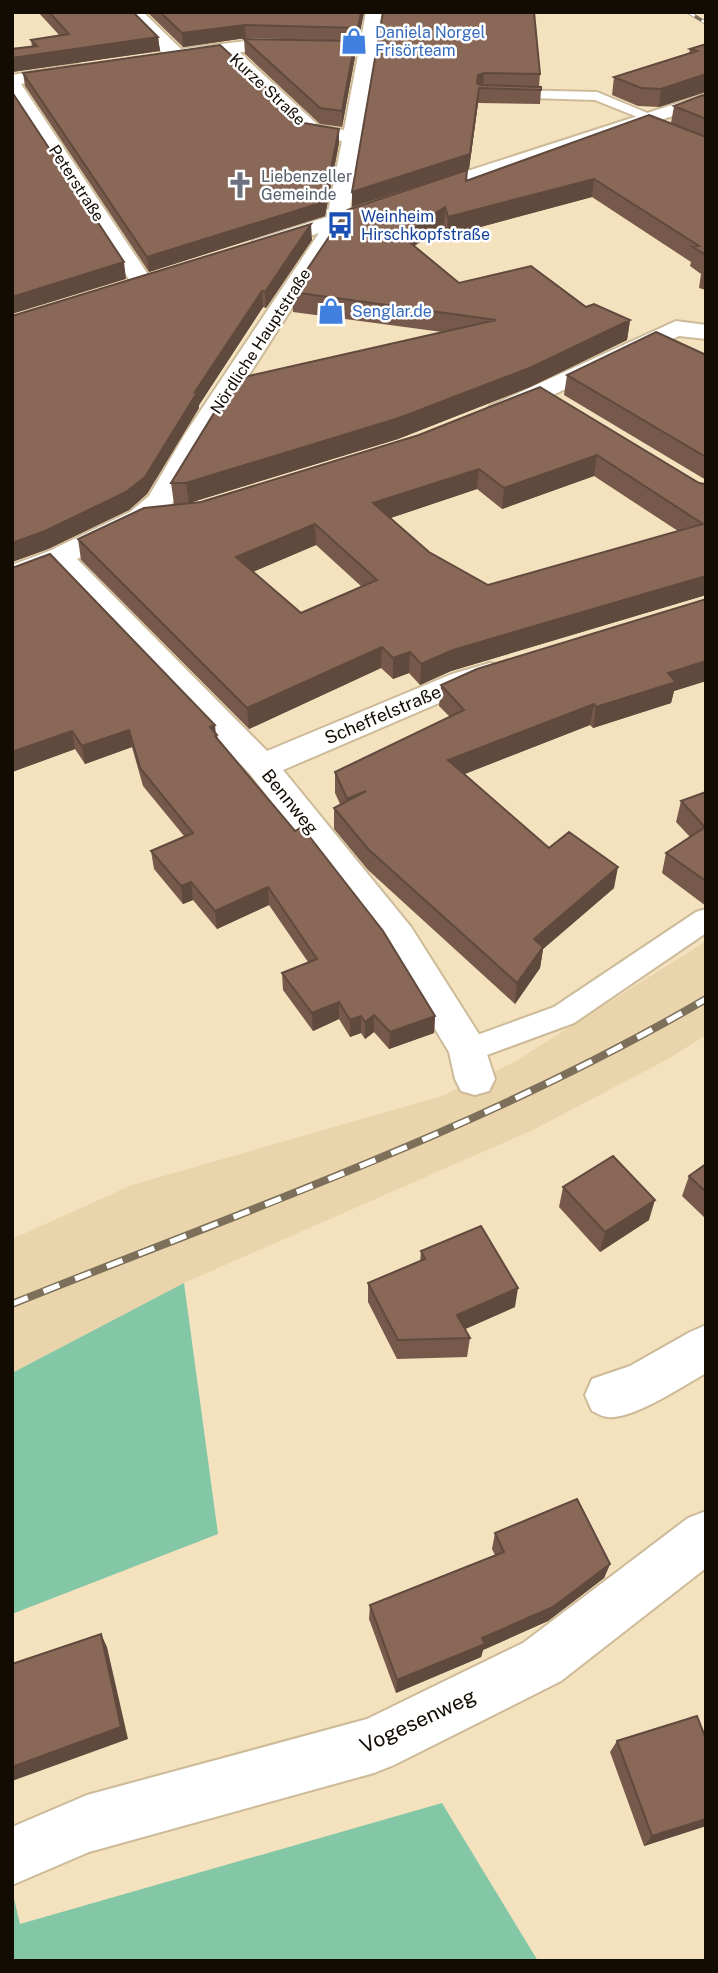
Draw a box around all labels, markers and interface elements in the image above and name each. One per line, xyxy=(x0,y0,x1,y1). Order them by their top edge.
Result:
place label: Daniela Norgel Frisörteam xyxy=(375,23,485,60)
shop icon: Daniela Norgel Frisörteam xyxy=(339,26,369,56)
street label: Kurze Straße xyxy=(226,49,309,129)
street label: Peterstraße xyxy=(45,141,108,225)
place label: Liebenzeller Gemeinde xyxy=(261,167,352,204)
church icon: Liebenzeller Gemeinde xyxy=(225,170,255,200)
place label: Weinheim Hirschkopfstraße xyxy=(361,207,490,244)
bus stop icon: Weinheim Hirschkopfstraße xyxy=(325,210,355,240)
street label: Nördliche Hauptstraße xyxy=(206,265,315,417)
shop icon: Senglar.de xyxy=(316,296,346,326)
place label: Senglar.de xyxy=(352,302,432,321)
street label: Scheffelstraße xyxy=(321,681,444,749)
street label: Bennweg xyxy=(258,765,323,839)
street label: Vogesenweg xyxy=(356,1683,480,1758)

